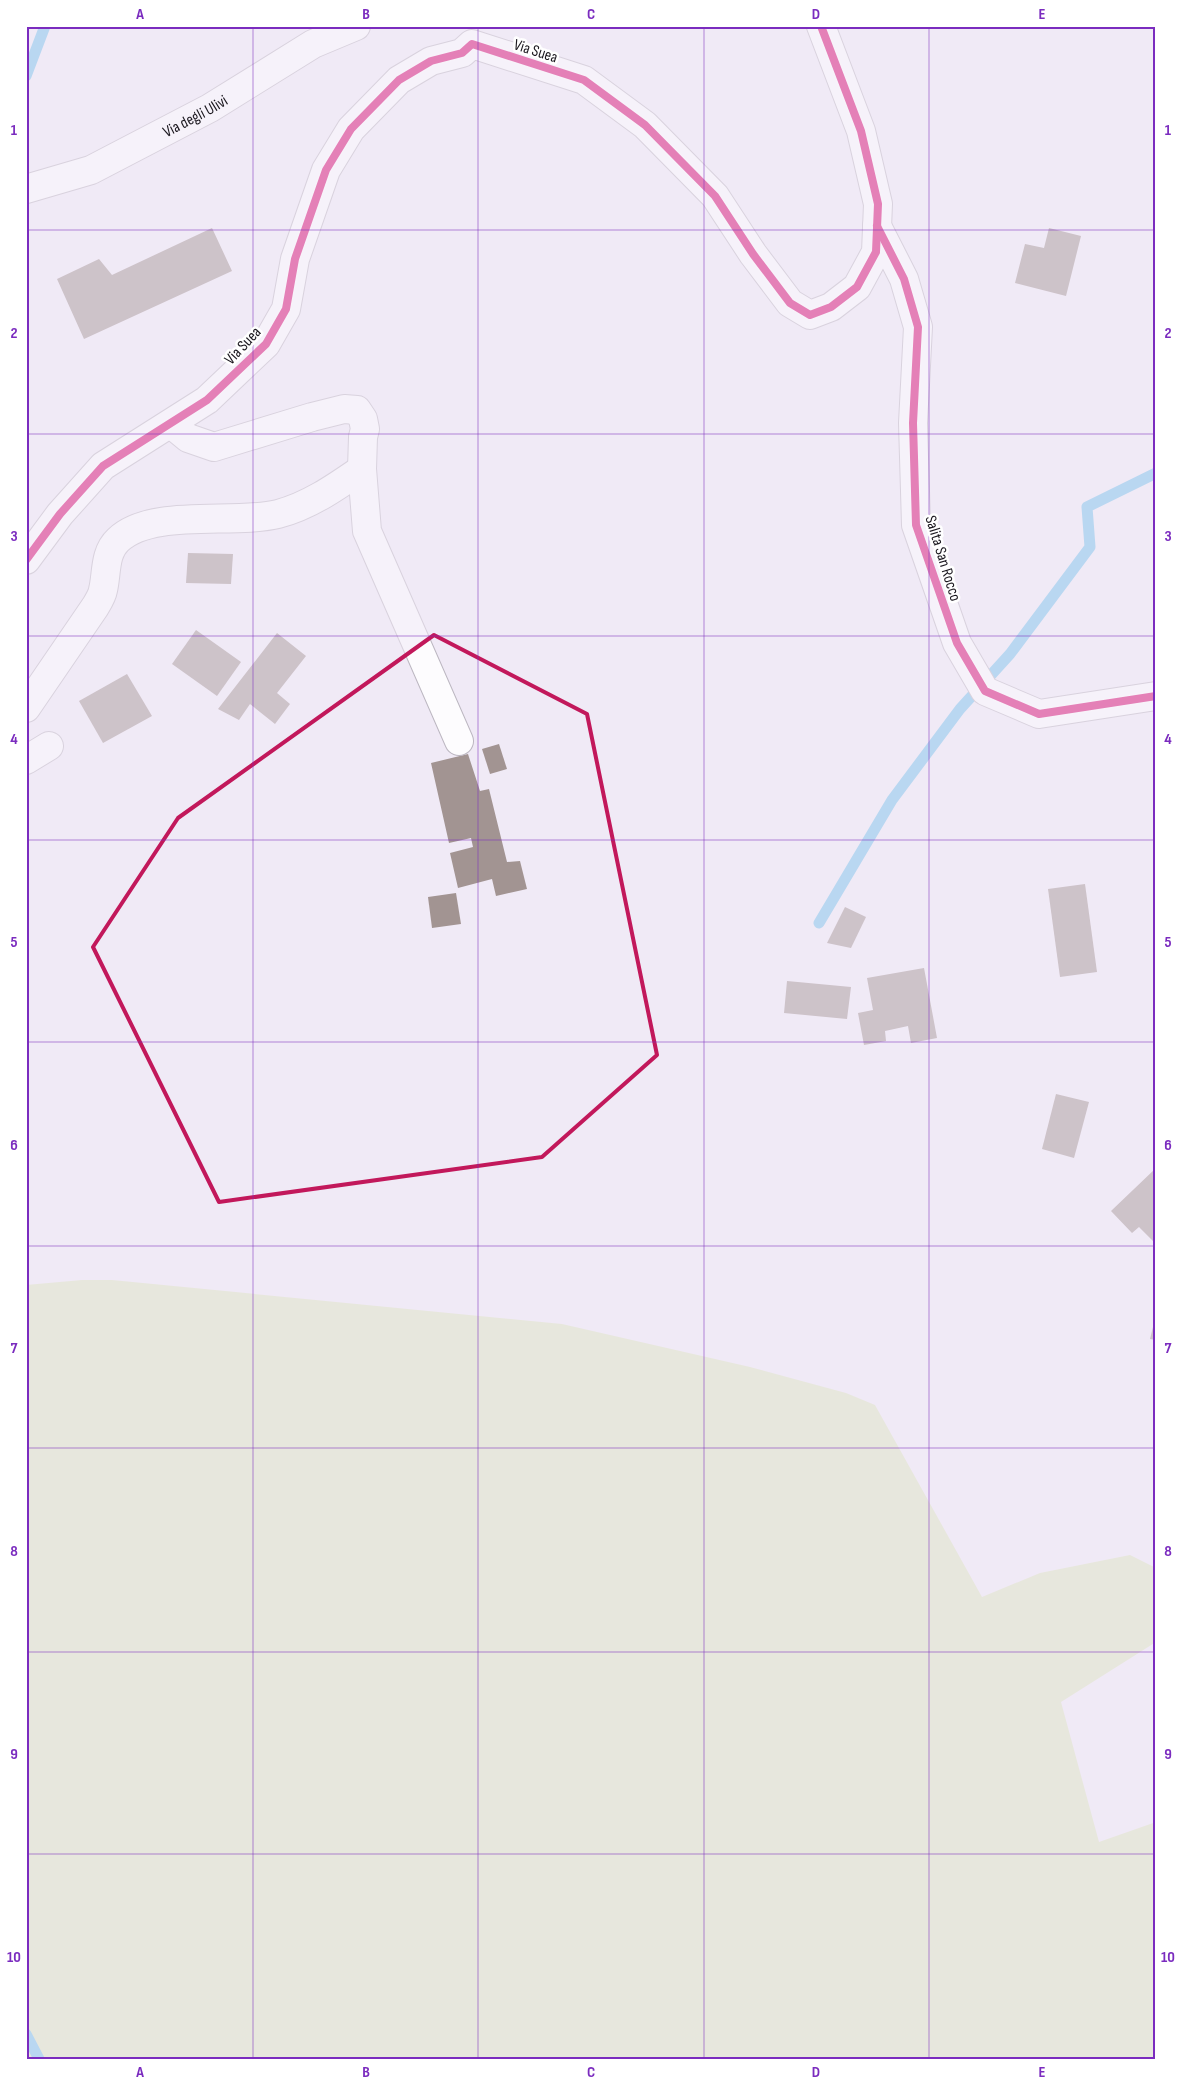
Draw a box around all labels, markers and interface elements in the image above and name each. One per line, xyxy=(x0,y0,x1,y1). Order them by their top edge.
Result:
text: A xyxy=(135,5,144,24)
text: B xyxy=(362,5,370,24)
text: C xyxy=(587,5,595,24)
text: D xyxy=(812,5,820,24)
text: E xyxy=(1039,5,1046,24)
street label: Via Suea xyxy=(511,35,560,67)
street label: Via degli Ulivi xyxy=(160,91,231,142)
text: 1 xyxy=(11,121,18,140)
text: 1 xyxy=(1165,121,1172,140)
street label: Via Suea xyxy=(221,323,265,369)
text: 2 xyxy=(10,324,18,343)
text: 2 xyxy=(1164,324,1172,343)
street label: Salita San Rocco xyxy=(921,513,965,603)
text: 3 xyxy=(10,527,18,546)
text: 3 xyxy=(1164,527,1172,546)
text: 4 xyxy=(10,730,18,749)
text: 4 xyxy=(1164,730,1172,749)
text: 5 xyxy=(10,933,18,952)
text: 5 xyxy=(1164,933,1172,952)
text: 6 xyxy=(10,1136,18,1155)
text: 6 xyxy=(1164,1136,1172,1155)
text: 7 xyxy=(11,1339,18,1358)
text: 7 xyxy=(1165,1339,1172,1358)
text: 8 xyxy=(10,1542,18,1561)
text: 8 xyxy=(1164,1542,1172,1561)
text: 9 xyxy=(10,1745,18,1764)
text: 9 xyxy=(1164,1745,1172,1764)
text: 10 xyxy=(7,1948,21,1967)
text: 10 xyxy=(1161,1948,1175,1967)
text: A xyxy=(135,2063,144,2082)
text: B xyxy=(362,2063,370,2082)
text: C xyxy=(587,2063,595,2082)
text: D xyxy=(812,2063,820,2082)
text: E xyxy=(1039,2063,1046,2082)

